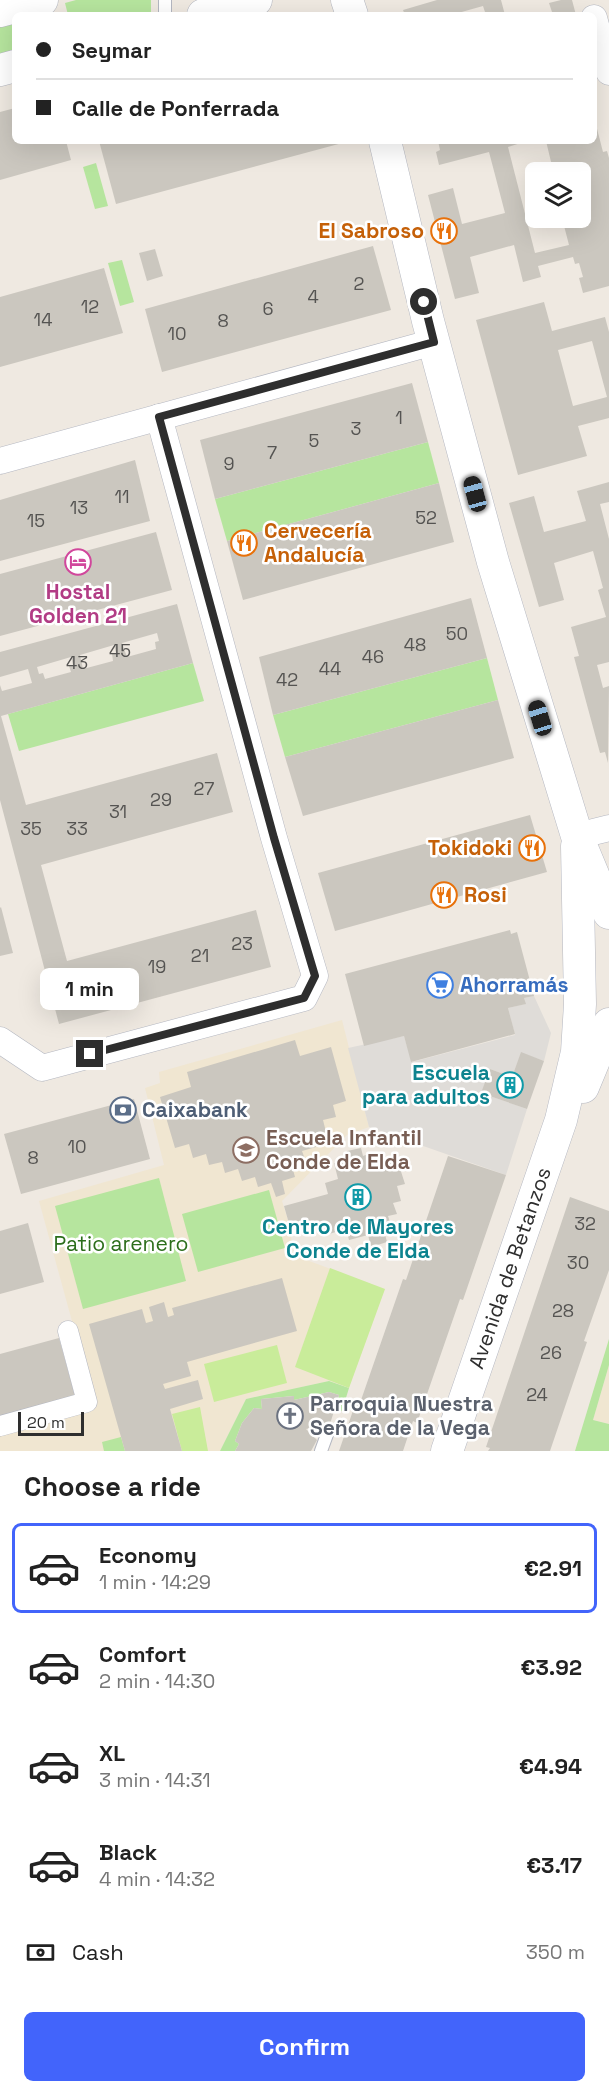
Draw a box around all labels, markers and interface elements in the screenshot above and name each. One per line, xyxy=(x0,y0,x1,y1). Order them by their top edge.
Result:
text: Seymar xyxy=(72,36,152,64)
text: Calle de Ponferrada xyxy=(72,94,279,122)
map controls xyxy=(525,162,591,228)
button: layers xyxy=(525,162,591,228)
restaurant icon: El Sabroso xyxy=(429,216,459,246)
place label: El Sabroso xyxy=(319,217,424,244)
house number: 2 xyxy=(354,272,364,295)
house number: 4 xyxy=(307,285,319,308)
route start xyxy=(410,288,437,315)
house number: 12 xyxy=(81,295,99,318)
house number: 6 xyxy=(262,297,274,320)
house number: 14 xyxy=(34,308,52,331)
house number: 8 xyxy=(217,309,229,332)
house number: 10 xyxy=(167,322,187,345)
house number: 1 xyxy=(395,406,403,429)
house number: 3 xyxy=(351,417,361,440)
house number: 5 xyxy=(309,429,319,452)
house number: 7 xyxy=(267,441,277,464)
house number: 9 xyxy=(223,452,235,475)
car xyxy=(462,474,488,514)
house number: 11 xyxy=(114,485,130,508)
house number: 13 xyxy=(70,496,88,519)
house number: 52 xyxy=(415,506,437,529)
house number: 15 xyxy=(27,509,45,532)
place label: Cervecería Andalucía xyxy=(264,517,372,568)
restaurant icon: Cervecería Andalucía xyxy=(229,528,259,558)
hotel icon: Hostal Golden 21 xyxy=(63,547,93,577)
place label: Hostal Golden 21 xyxy=(29,578,127,629)
house number: 50 xyxy=(446,622,468,645)
house number: 48 xyxy=(404,633,426,656)
house number: 45 xyxy=(109,639,131,662)
house number: 46 xyxy=(362,645,384,668)
house number: 43 xyxy=(66,651,88,674)
house number: 44 xyxy=(319,657,341,680)
house number: 42 xyxy=(276,668,298,691)
car xyxy=(526,698,554,738)
house number: 27 xyxy=(194,777,214,800)
house number: 29 xyxy=(150,788,172,811)
house number: 31 xyxy=(109,800,127,823)
house number: 35 xyxy=(20,817,42,840)
house number: 33 xyxy=(66,817,88,840)
restaurant icon: Tokidoki xyxy=(517,833,547,863)
place label: Tokidoki xyxy=(428,834,512,861)
restaurant icon: Rosi xyxy=(429,880,459,910)
place label: Rosi xyxy=(464,881,507,908)
house number: 23 xyxy=(231,932,253,955)
house number: 21 xyxy=(191,944,209,967)
house number: 19 xyxy=(148,955,166,978)
callout: 1 min xyxy=(40,967,140,1009)
supermarket icon: Ahorramás xyxy=(425,970,455,1000)
place label: Ahorramás xyxy=(460,971,569,998)
text: 1 min xyxy=(65,976,114,1002)
route end xyxy=(76,1040,103,1067)
place label: Escuela para adultos xyxy=(362,1059,490,1110)
building icon: Escuela para adultos xyxy=(495,1070,525,1100)
bank icon: Caixabank xyxy=(108,1095,138,1125)
place label: Caixabank xyxy=(142,1096,248,1123)
place label: Escuela Infantil Conde de Elda xyxy=(266,1124,422,1175)
house number: 10 xyxy=(67,1135,87,1158)
school or university icon: Escuela Infantil Conde de Elda xyxy=(231,1135,261,1165)
house number: 8 xyxy=(27,1146,39,1169)
street label: Avenida de Betanzos xyxy=(462,1163,557,1372)
building icon: Centro de Mayores Conde de Elda xyxy=(343,1182,373,1212)
house number: 32 xyxy=(574,1212,596,1235)
place label: Centro de Mayores Conde de Elda xyxy=(262,1213,454,1264)
park label: Patio arenero xyxy=(54,1230,188,1257)
house number: 30 xyxy=(567,1251,589,1274)
house number: 28 xyxy=(552,1299,574,1322)
house number: 26 xyxy=(540,1341,562,1364)
house number: 24 xyxy=(526,1383,548,1406)
place label: Parroquia Nuestra Señora de la Vega xyxy=(310,1390,493,1441)
church icon: Parroquia Nuestra Señora de la Vega xyxy=(275,1401,305,1431)
scale bar xyxy=(18,1409,84,1436)
text: 20 m xyxy=(27,1412,65,1433)
text: Choose a ride xyxy=(24,1469,201,1504)
icon: car xyxy=(27,1541,81,1595)
text: Economy xyxy=(99,1541,197,1569)
text: €2.91 xyxy=(524,1554,582,1582)
text: 1 min · 14:29 xyxy=(99,1569,211,1595)
icon: car xyxy=(27,1640,81,1694)
text: Comfort xyxy=(99,1640,187,1668)
text: €3.92 xyxy=(521,1653,582,1681)
text: 2 min · 14:30 xyxy=(99,1668,215,1694)
icon: car xyxy=(27,1739,81,1793)
text: XL xyxy=(99,1739,125,1767)
text: €4.94 xyxy=(519,1752,582,1780)
text: 3 min · 14:31 xyxy=(99,1767,211,1793)
icon: car xyxy=(27,1838,81,1892)
text: Black xyxy=(99,1838,157,1866)
text: €3.17 xyxy=(526,1851,582,1879)
text: 4 min · 14:32 xyxy=(99,1866,215,1892)
icon: cash xyxy=(24,1936,57,1969)
text: Cash xyxy=(72,1938,124,1966)
text: 350 m xyxy=(526,1939,585,1965)
button: Confirm xyxy=(24,2012,585,2081)

